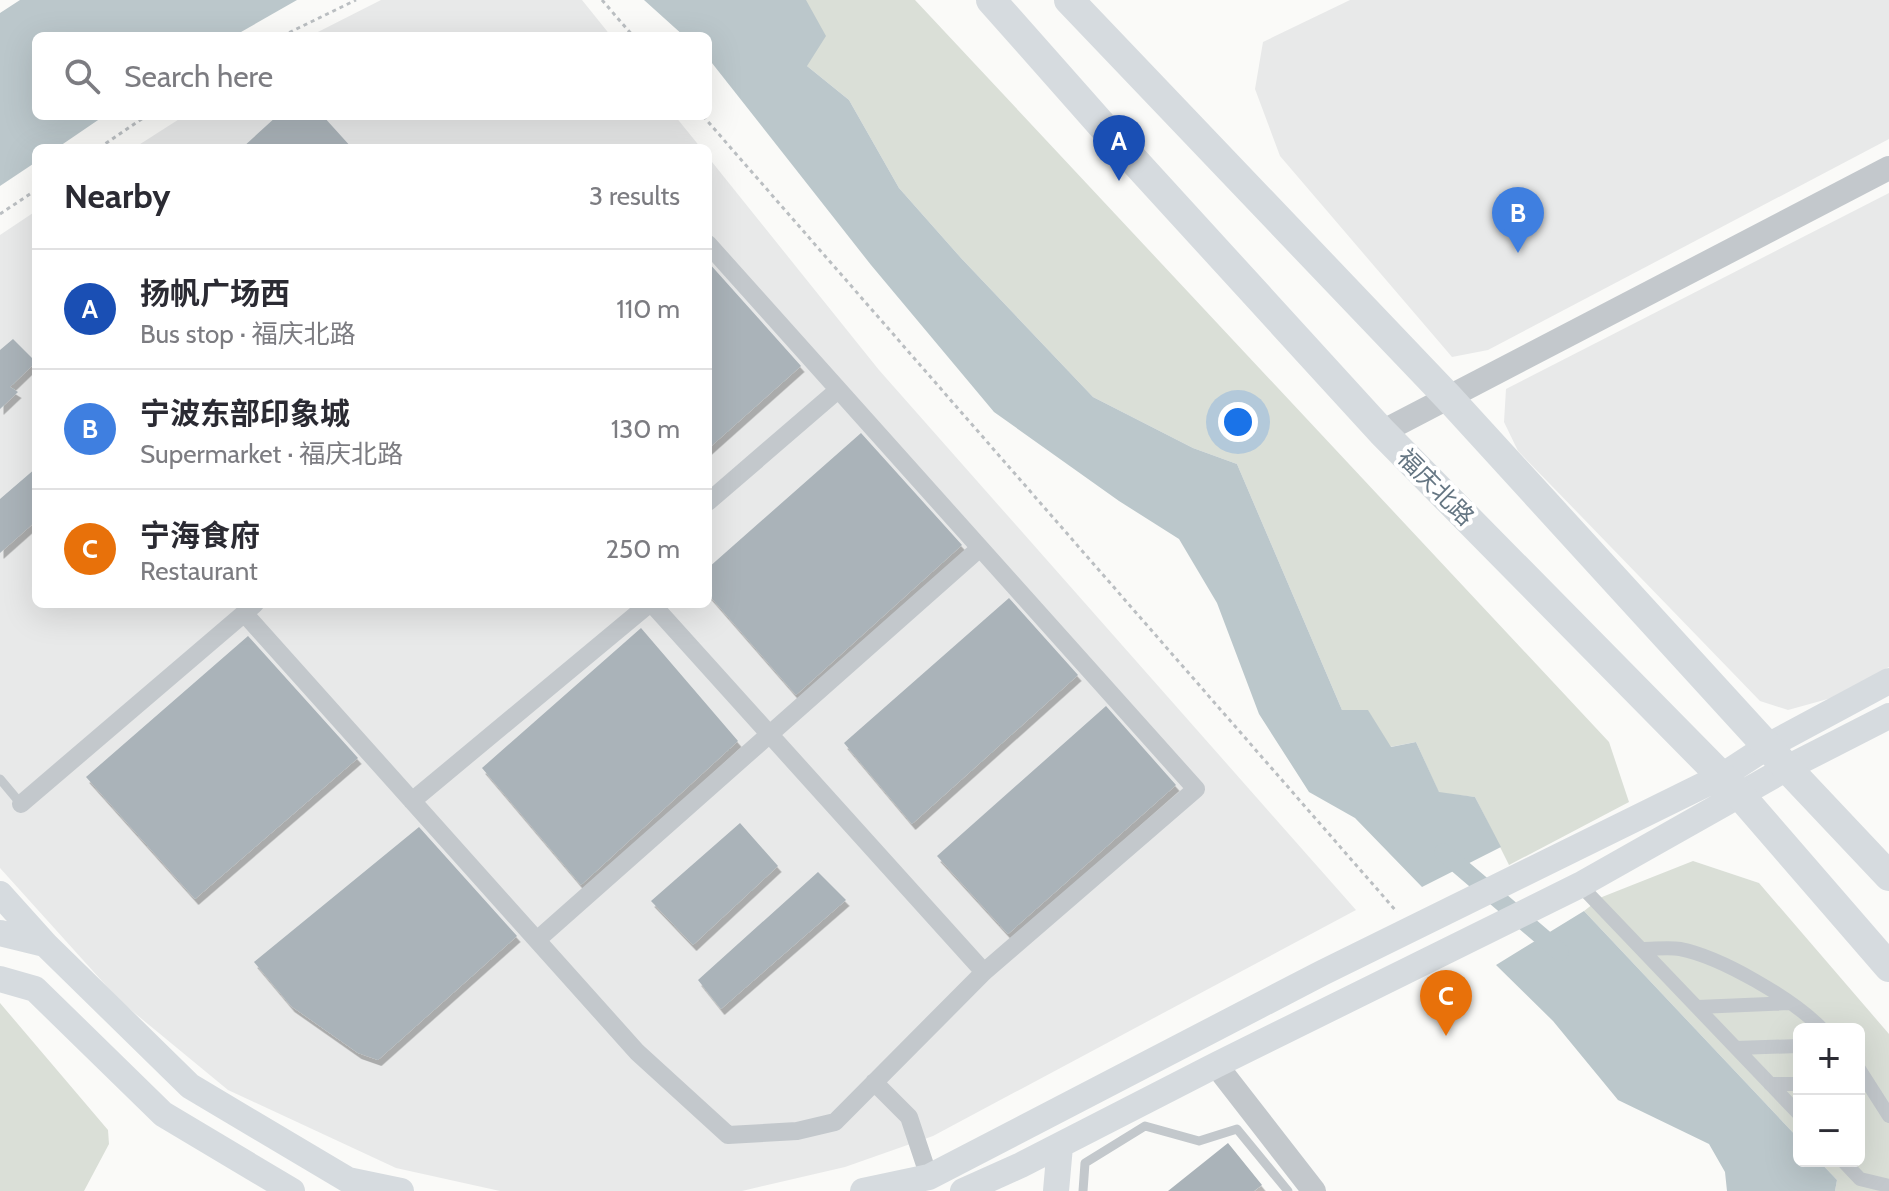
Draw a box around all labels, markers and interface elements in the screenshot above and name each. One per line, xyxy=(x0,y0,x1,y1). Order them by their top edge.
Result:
search box xyxy=(32,32,712,120)
icon: search xyxy=(60,54,104,98)
text: Search here xyxy=(124,58,273,95)
pin: A xyxy=(1093,115,1145,181)
text: Nearby xyxy=(64,175,171,217)
text: 3 results xyxy=(589,180,680,212)
pin: B xyxy=(1492,187,1544,253)
text: 扬帆广场西 xyxy=(140,275,290,312)
text: A xyxy=(82,293,98,325)
text: 110 m xyxy=(616,293,680,325)
text: Bus stop · 福庆北路 xyxy=(140,318,356,350)
text: 宁波东部印象城 xyxy=(140,395,350,432)
your location xyxy=(1218,402,1258,442)
text: B xyxy=(82,413,98,445)
text: 130 m xyxy=(611,413,680,445)
text: Supermarket · 福庆北路 xyxy=(140,438,403,470)
street label: 福庆北路 xyxy=(1392,443,1480,531)
text: 宁海食府 xyxy=(140,517,260,554)
text: C xyxy=(82,533,98,565)
text: 250 m xyxy=(606,533,680,565)
text: Restaurant xyxy=(140,555,258,587)
pin: C xyxy=(1420,970,1472,1036)
map controls xyxy=(1793,1023,1865,1167)
button: + xyxy=(1793,1023,1865,1095)
button: − xyxy=(1793,1095,1865,1167)

